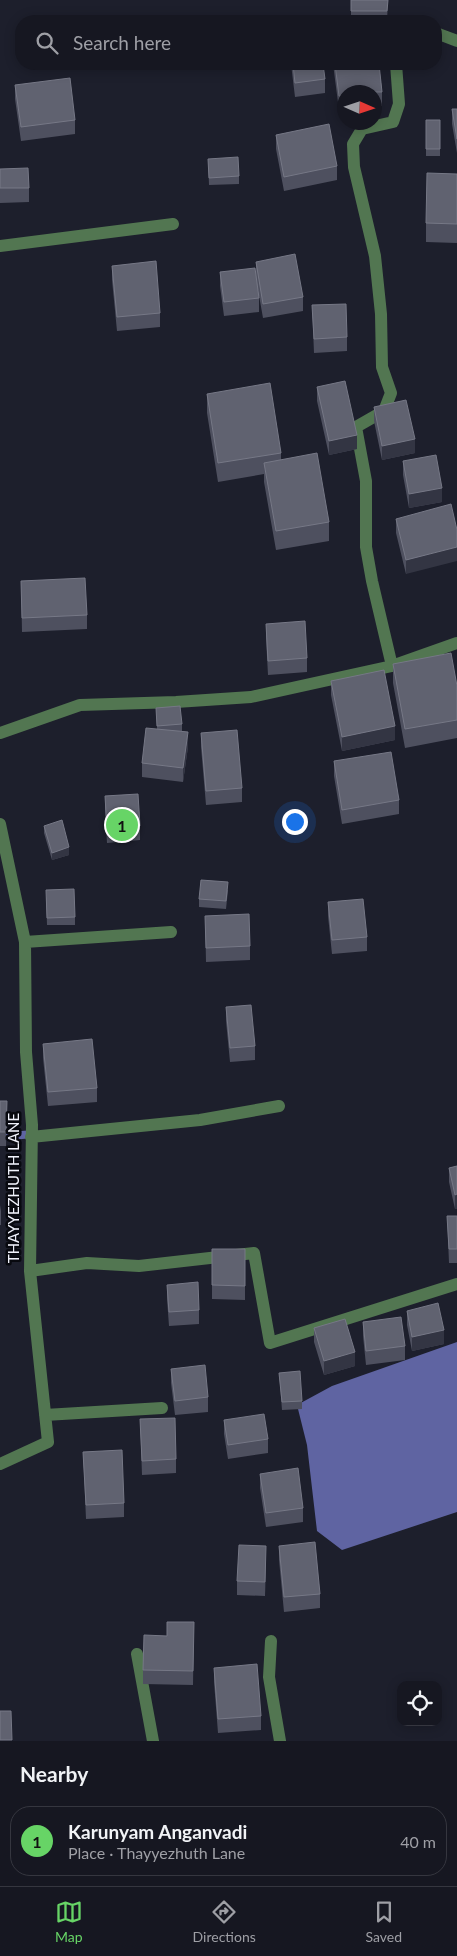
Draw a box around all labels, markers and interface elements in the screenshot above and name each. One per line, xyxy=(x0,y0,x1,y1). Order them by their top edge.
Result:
search box xyxy=(15,15,442,70)
icon: search xyxy=(33,29,61,57)
text: Search here xyxy=(73,31,171,54)
north arrow xyxy=(337,85,382,130)
pin: 1 xyxy=(106,806,138,844)
your location xyxy=(282,809,308,835)
street label: THAYYEZHUTH LANE xyxy=(4,1113,22,1263)
map controls xyxy=(397,1681,442,1726)
button: locate xyxy=(397,1681,442,1726)
text: Nearby xyxy=(20,1761,88,1786)
text: Karunyam Anganvadi xyxy=(68,1820,247,1843)
text: 1 xyxy=(32,1832,42,1851)
text: 40 m xyxy=(400,1832,436,1851)
text: Place · Thayyezhuth Lane xyxy=(68,1843,245,1862)
tab: Map xyxy=(55,1898,83,1945)
tab: Directions xyxy=(193,1898,256,1945)
tab: Saved xyxy=(366,1898,402,1945)

